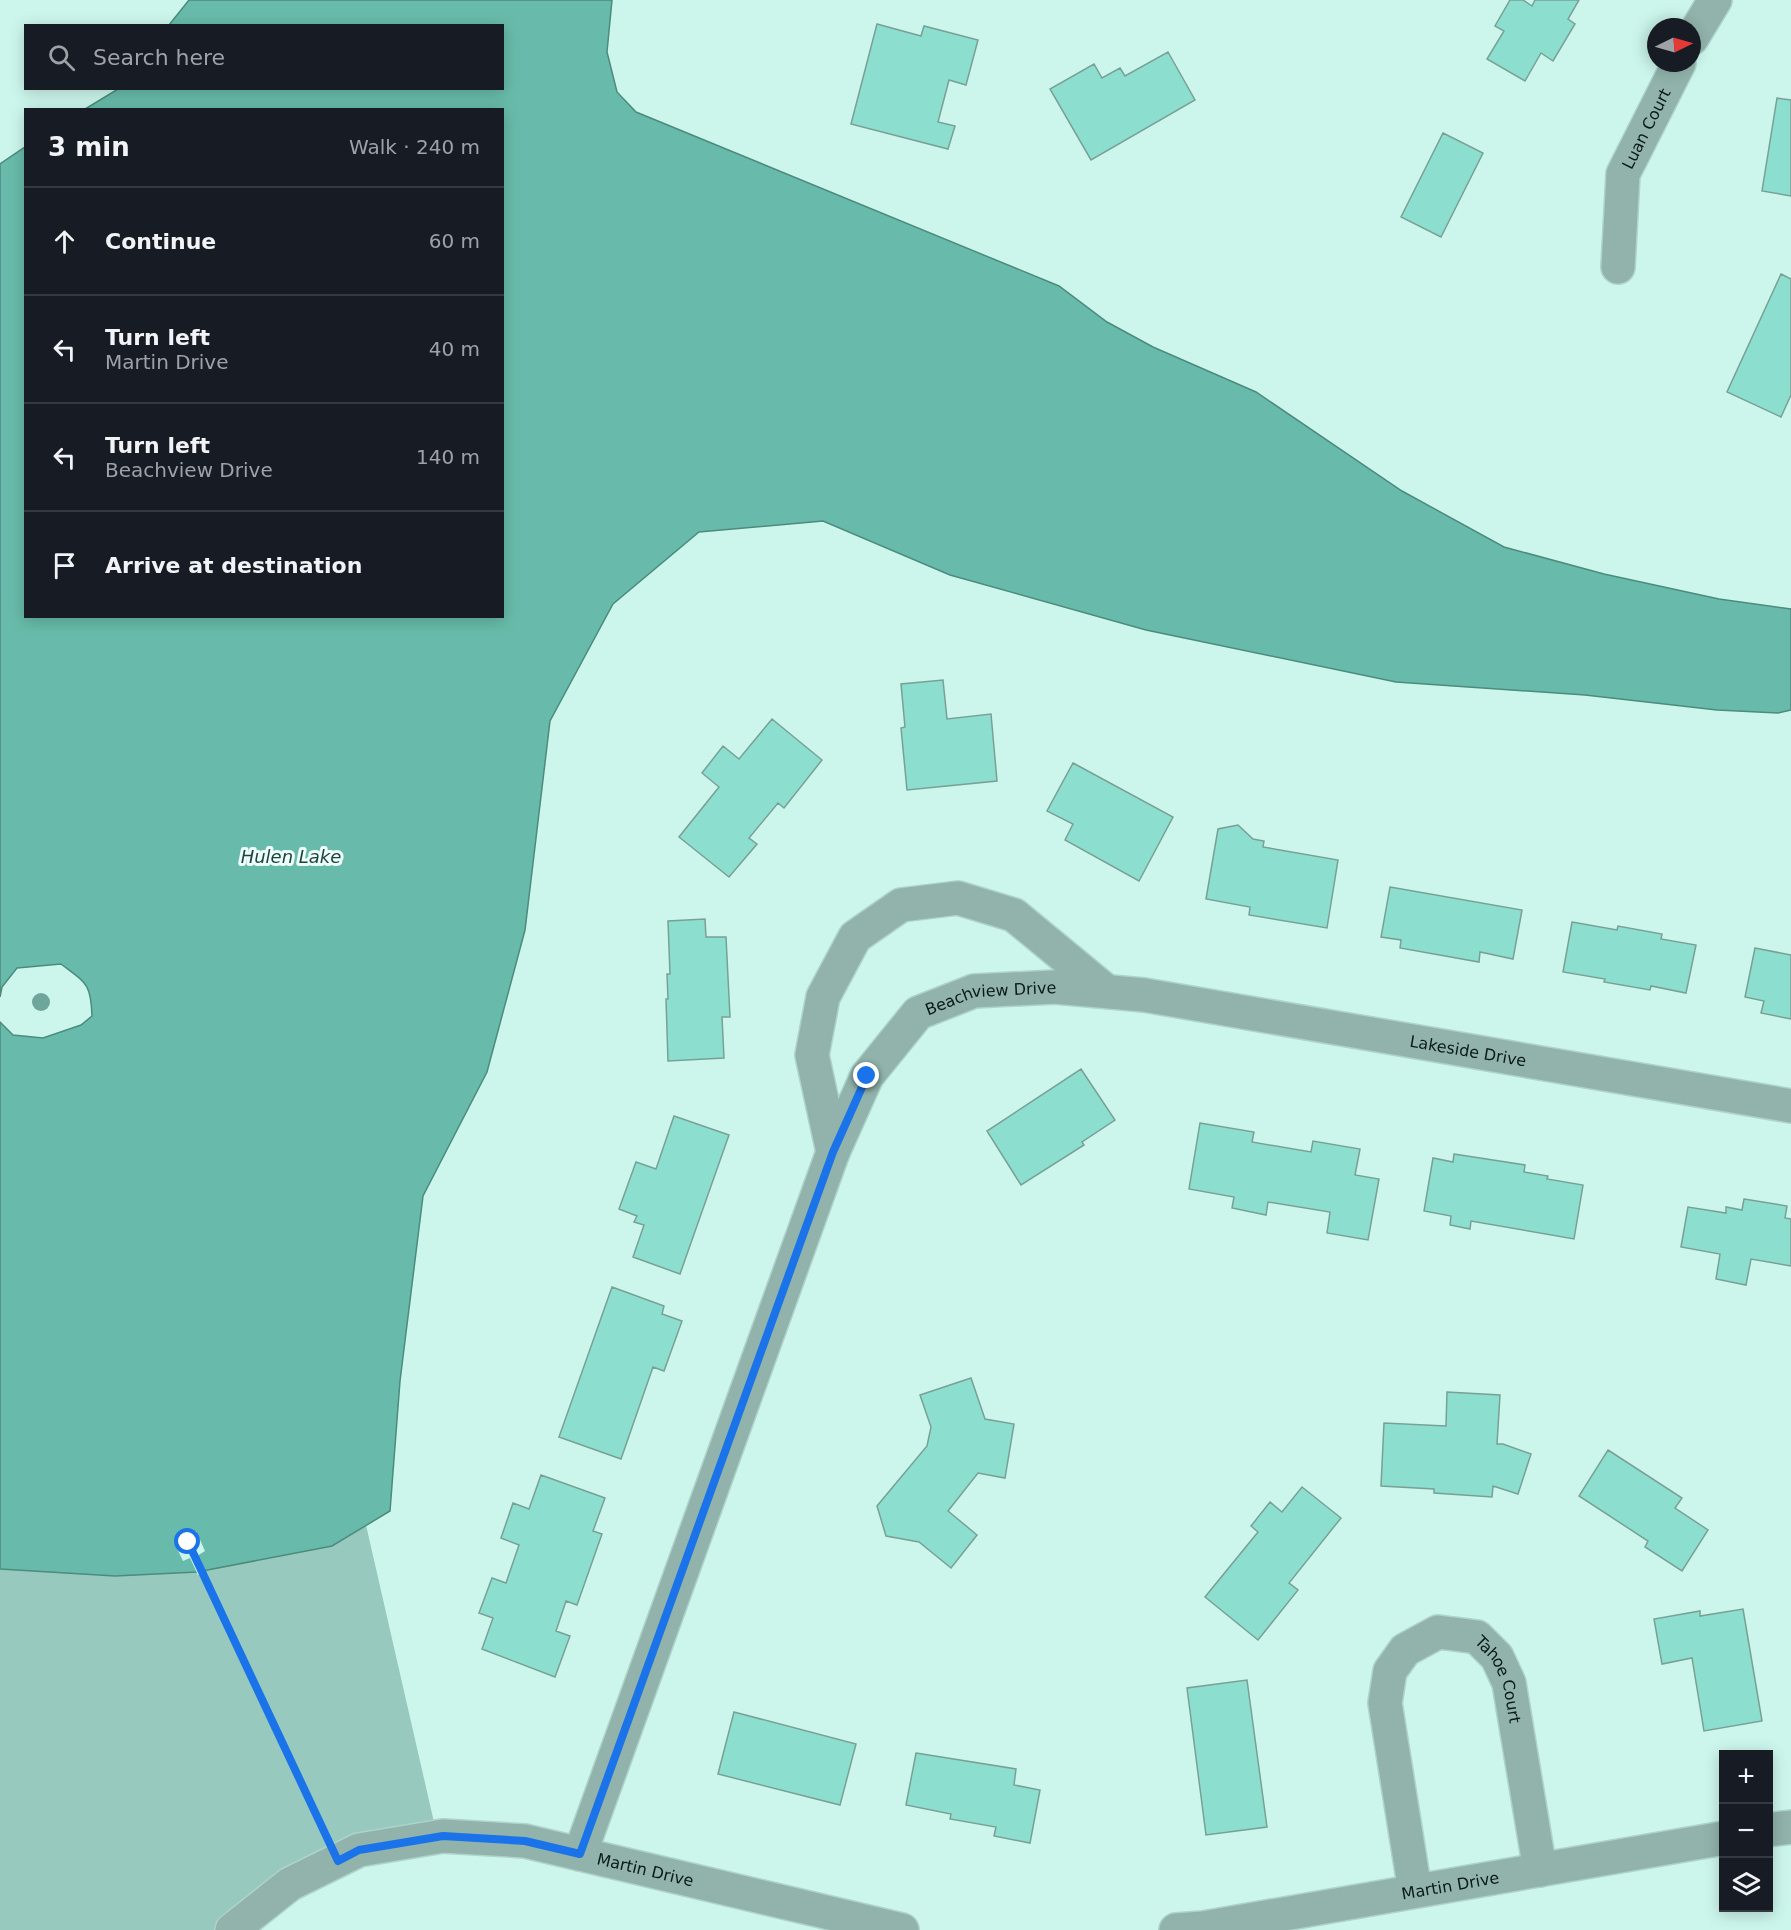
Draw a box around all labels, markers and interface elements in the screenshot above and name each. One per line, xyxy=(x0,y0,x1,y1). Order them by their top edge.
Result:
north arrow xyxy=(1647,18,1701,72)
search box xyxy=(24,24,504,90)
icon: search xyxy=(45,41,78,74)
text: Search here xyxy=(93,45,225,70)
street label: Luan Court xyxy=(1618,85,1675,172)
text: 3 min xyxy=(48,132,130,162)
text: Walk · 240 m xyxy=(349,135,480,159)
icon: ahead xyxy=(48,225,81,258)
text: Continue xyxy=(105,229,216,254)
text: 60 m xyxy=(429,229,480,253)
text: Turn left xyxy=(105,325,210,350)
icon: left xyxy=(48,333,81,366)
text: 40 m xyxy=(429,337,480,361)
text: Martin Drive xyxy=(105,350,229,374)
text: Turn left xyxy=(105,433,210,458)
icon: left xyxy=(48,441,81,474)
text: 140 m xyxy=(416,445,480,469)
text: Beachview Drive xyxy=(105,458,273,482)
icon: arrive xyxy=(48,549,81,582)
text: Arrive at destination xyxy=(105,553,362,578)
water label: Hulen Lake xyxy=(241,846,341,867)
street label: Beachview Drive xyxy=(923,978,1057,1019)
street label: Lakeside Drive xyxy=(1408,1032,1528,1070)
route end xyxy=(853,1062,879,1088)
route start xyxy=(174,1528,200,1554)
street label: Tahoe Court xyxy=(1470,1631,1525,1725)
map controls xyxy=(1719,1750,1773,1912)
button: + xyxy=(1719,1750,1773,1804)
button: − xyxy=(1719,1804,1773,1858)
street label: Martin Drive xyxy=(595,1849,696,1891)
button: layers xyxy=(1719,1858,1773,1912)
street label: Martin Drive xyxy=(1400,1868,1501,1904)

